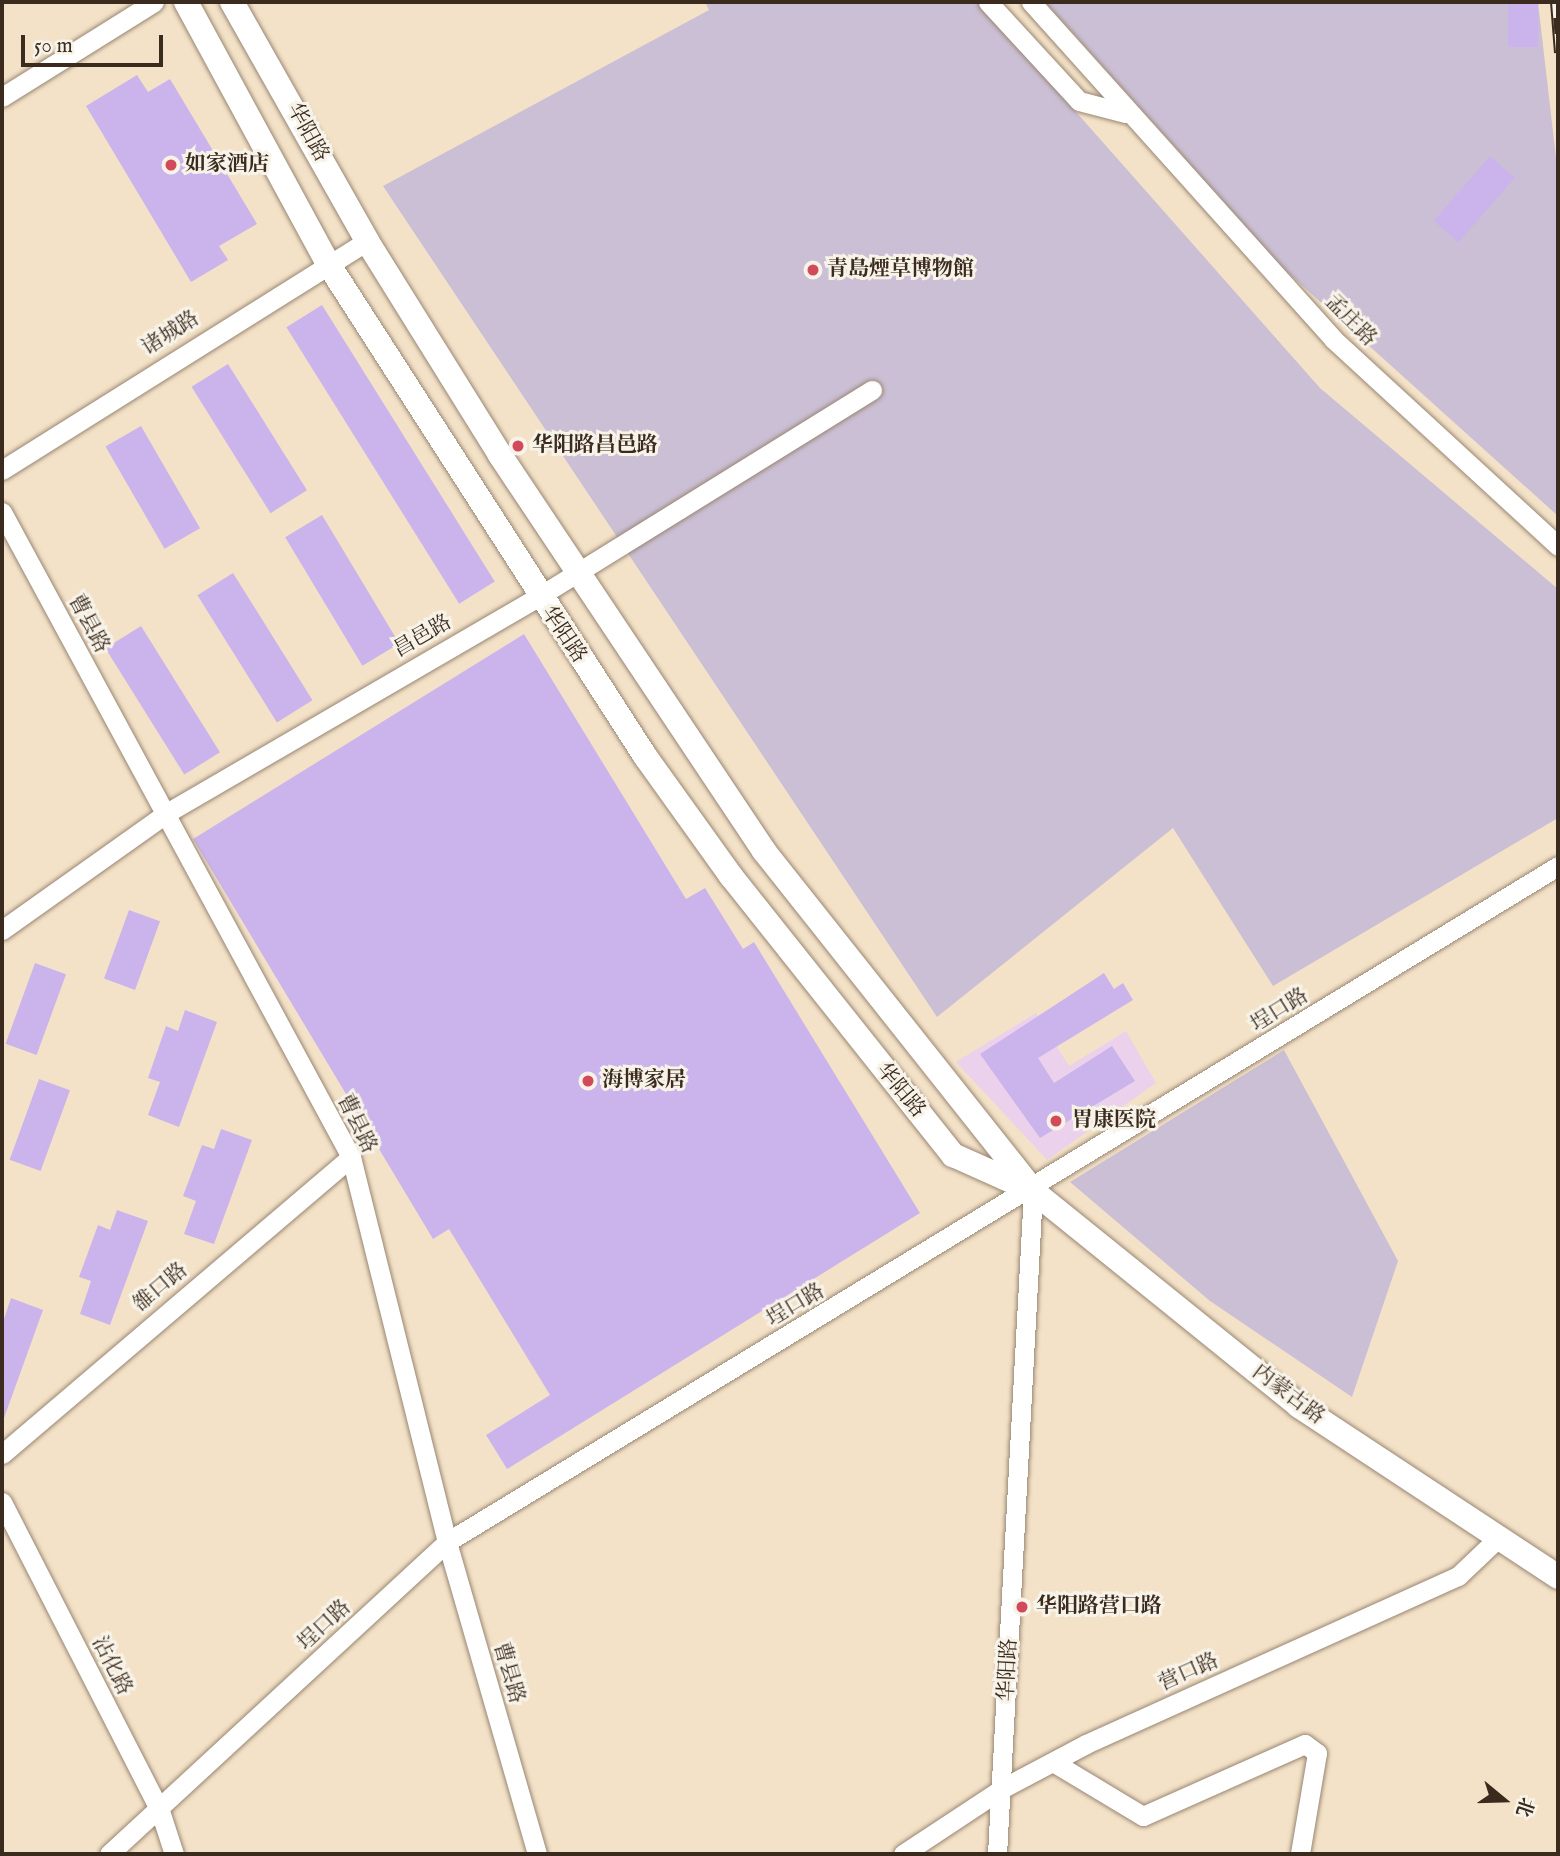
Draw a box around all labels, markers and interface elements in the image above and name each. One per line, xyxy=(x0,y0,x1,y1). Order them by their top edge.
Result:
scale bar xyxy=(24,21,166,65)
text: 50 m xyxy=(34,33,73,60)
street label: 华阳路 xyxy=(281,99,333,167)
place label: 如家酒店 xyxy=(185,152,269,178)
marker: 如家酒店 xyxy=(163,157,179,173)
place label: 青島煙草博物館 xyxy=(827,257,974,283)
marker: 青島煙草博物館 xyxy=(805,262,821,278)
street label: 孟庄路 xyxy=(1319,290,1381,352)
street label: 诸城路 xyxy=(138,306,204,362)
place label: 华阳路昌邑路 xyxy=(532,433,658,459)
marker: 华阳路昌邑路 xyxy=(510,438,526,454)
street label: 曹县路 xyxy=(62,590,114,658)
street label: 华阳路 xyxy=(535,602,591,668)
street label: 昌邑路 xyxy=(389,610,457,664)
street label: 埕口路 xyxy=(1247,984,1313,1038)
street label: 华阳路 xyxy=(870,1059,930,1123)
place label: 海博家居 xyxy=(602,1068,686,1094)
marker: 海博家居 xyxy=(580,1073,596,1089)
street label: 曹县路 xyxy=(331,1090,381,1158)
place label: 胃康医院 xyxy=(1072,1108,1156,1134)
marker: 胃康医院 xyxy=(1046,1111,1066,1131)
street label: 雒口路 xyxy=(129,1258,193,1318)
street label: 埕口路 xyxy=(763,1279,829,1333)
street label: 内蒙古路 xyxy=(1247,1360,1329,1430)
place label: 华阳路营口路 xyxy=(1036,1594,1162,1620)
street label: 埕口路 xyxy=(293,1595,357,1657)
marker: 华阳路营口路 xyxy=(1014,1599,1030,1615)
street label: 沾化路 xyxy=(85,1632,137,1700)
street label: 华阳路 xyxy=(995,1638,1023,1702)
street label: 曹县路 xyxy=(487,1639,529,1707)
street label: 营口路 xyxy=(1155,1649,1223,1697)
north arrow xyxy=(1469,1765,1539,1835)
text: 北 xyxy=(1509,1794,1538,1820)

